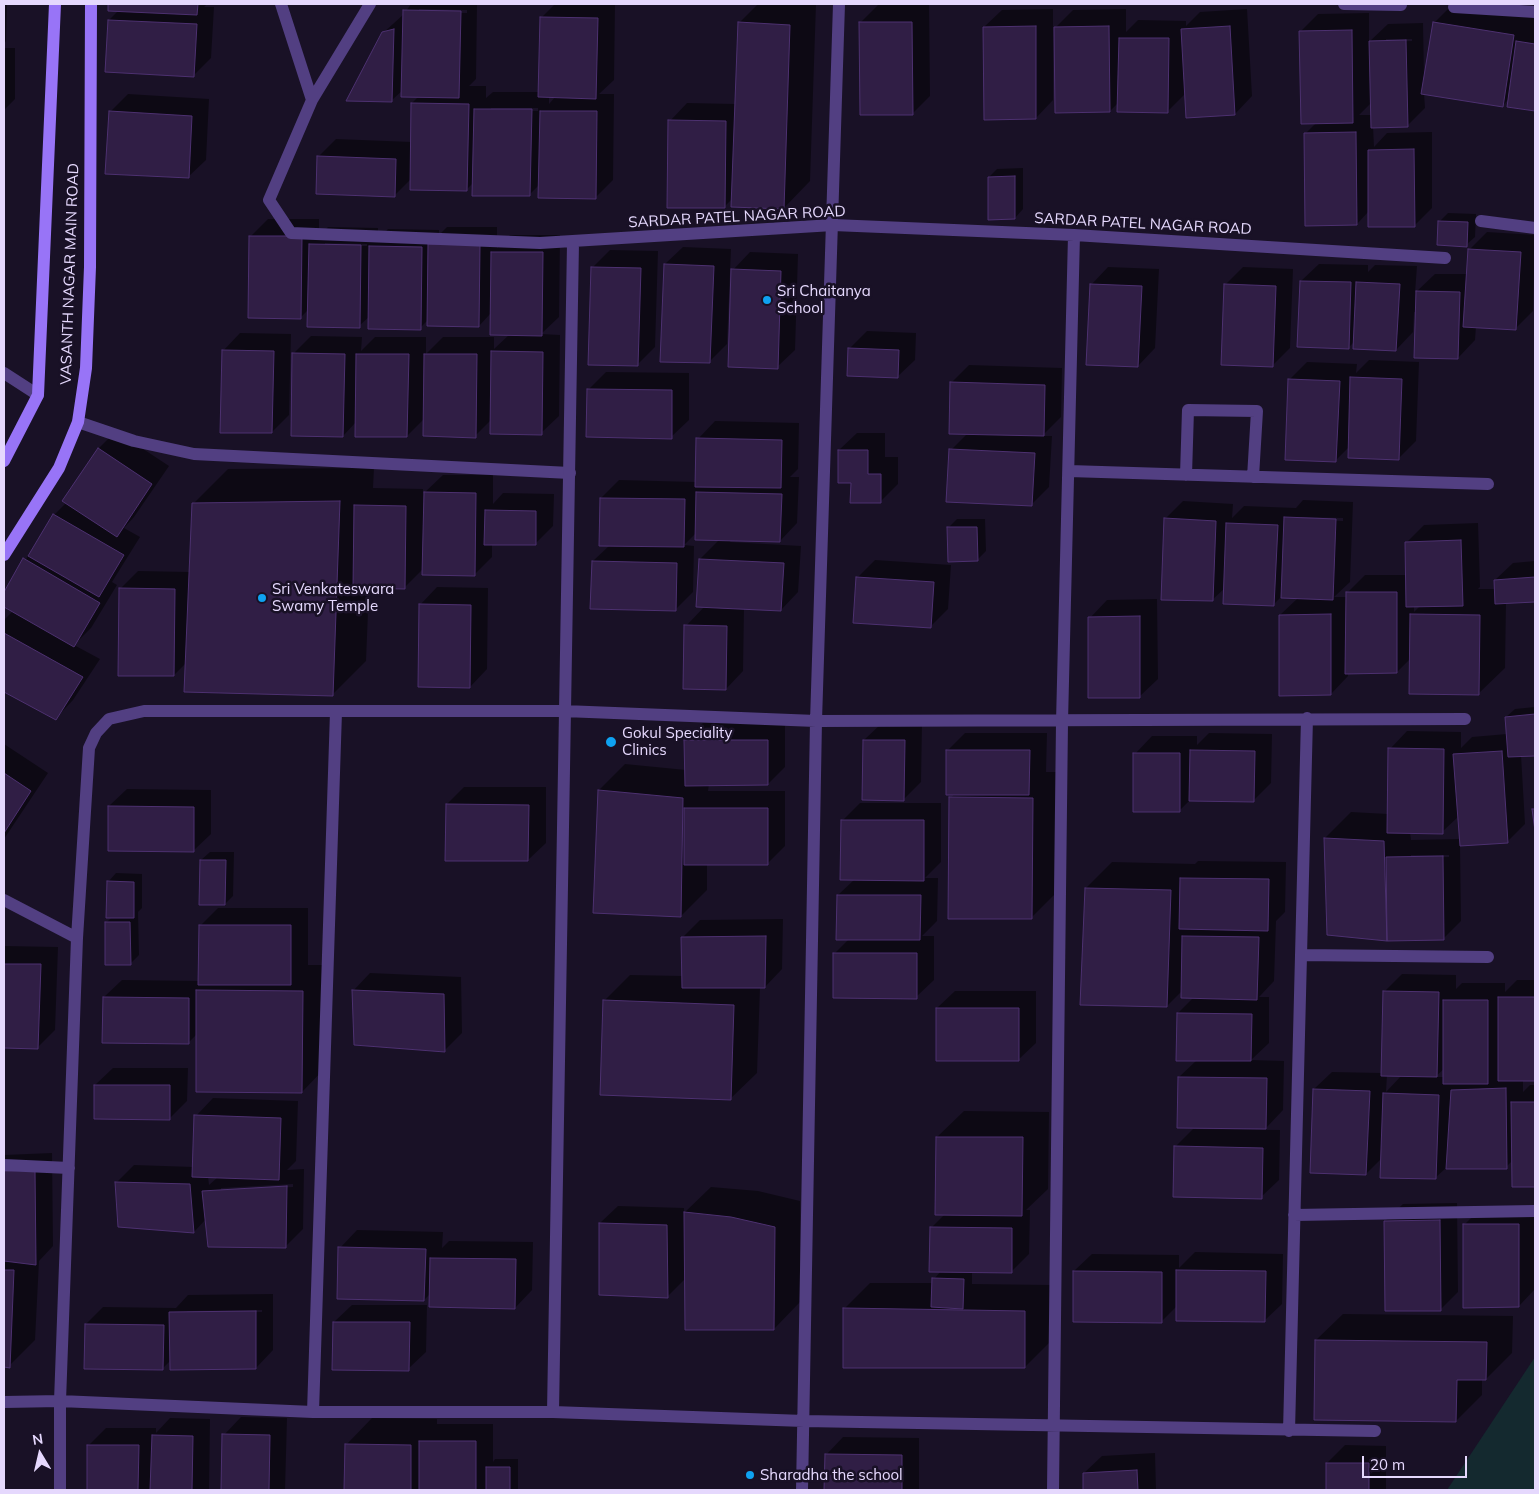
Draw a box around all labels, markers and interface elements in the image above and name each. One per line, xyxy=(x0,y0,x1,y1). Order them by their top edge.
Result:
street label: VASANTH NAGAR MAIN ROAD xyxy=(57,163,83,385)
street label: SARDAR PATEL NAGAR ROAD xyxy=(628,202,846,232)
street label: SARDAR PATEL NAGAR ROAD xyxy=(1034,209,1252,239)
place label: Sri Chaitanya School xyxy=(777,282,871,317)
marker: Sri Chaitanya School xyxy=(761,294,773,306)
place label: Sri Venkateswara Swamy Temple xyxy=(272,580,394,615)
marker: Sri Venkateswara Swamy Temple xyxy=(256,592,268,604)
place label: Gokul Speciality Clinics xyxy=(622,724,732,759)
marker: Gokul Speciality Clinics xyxy=(604,735,618,749)
north arrow xyxy=(15,1429,65,1479)
text: N xyxy=(31,1429,44,1449)
scale bar xyxy=(1364,1446,1469,1478)
text: 20 m xyxy=(1370,1455,1405,1474)
place label: Sharadha the school xyxy=(760,1466,903,1484)
marker: Sharadha the school xyxy=(744,1469,756,1481)

